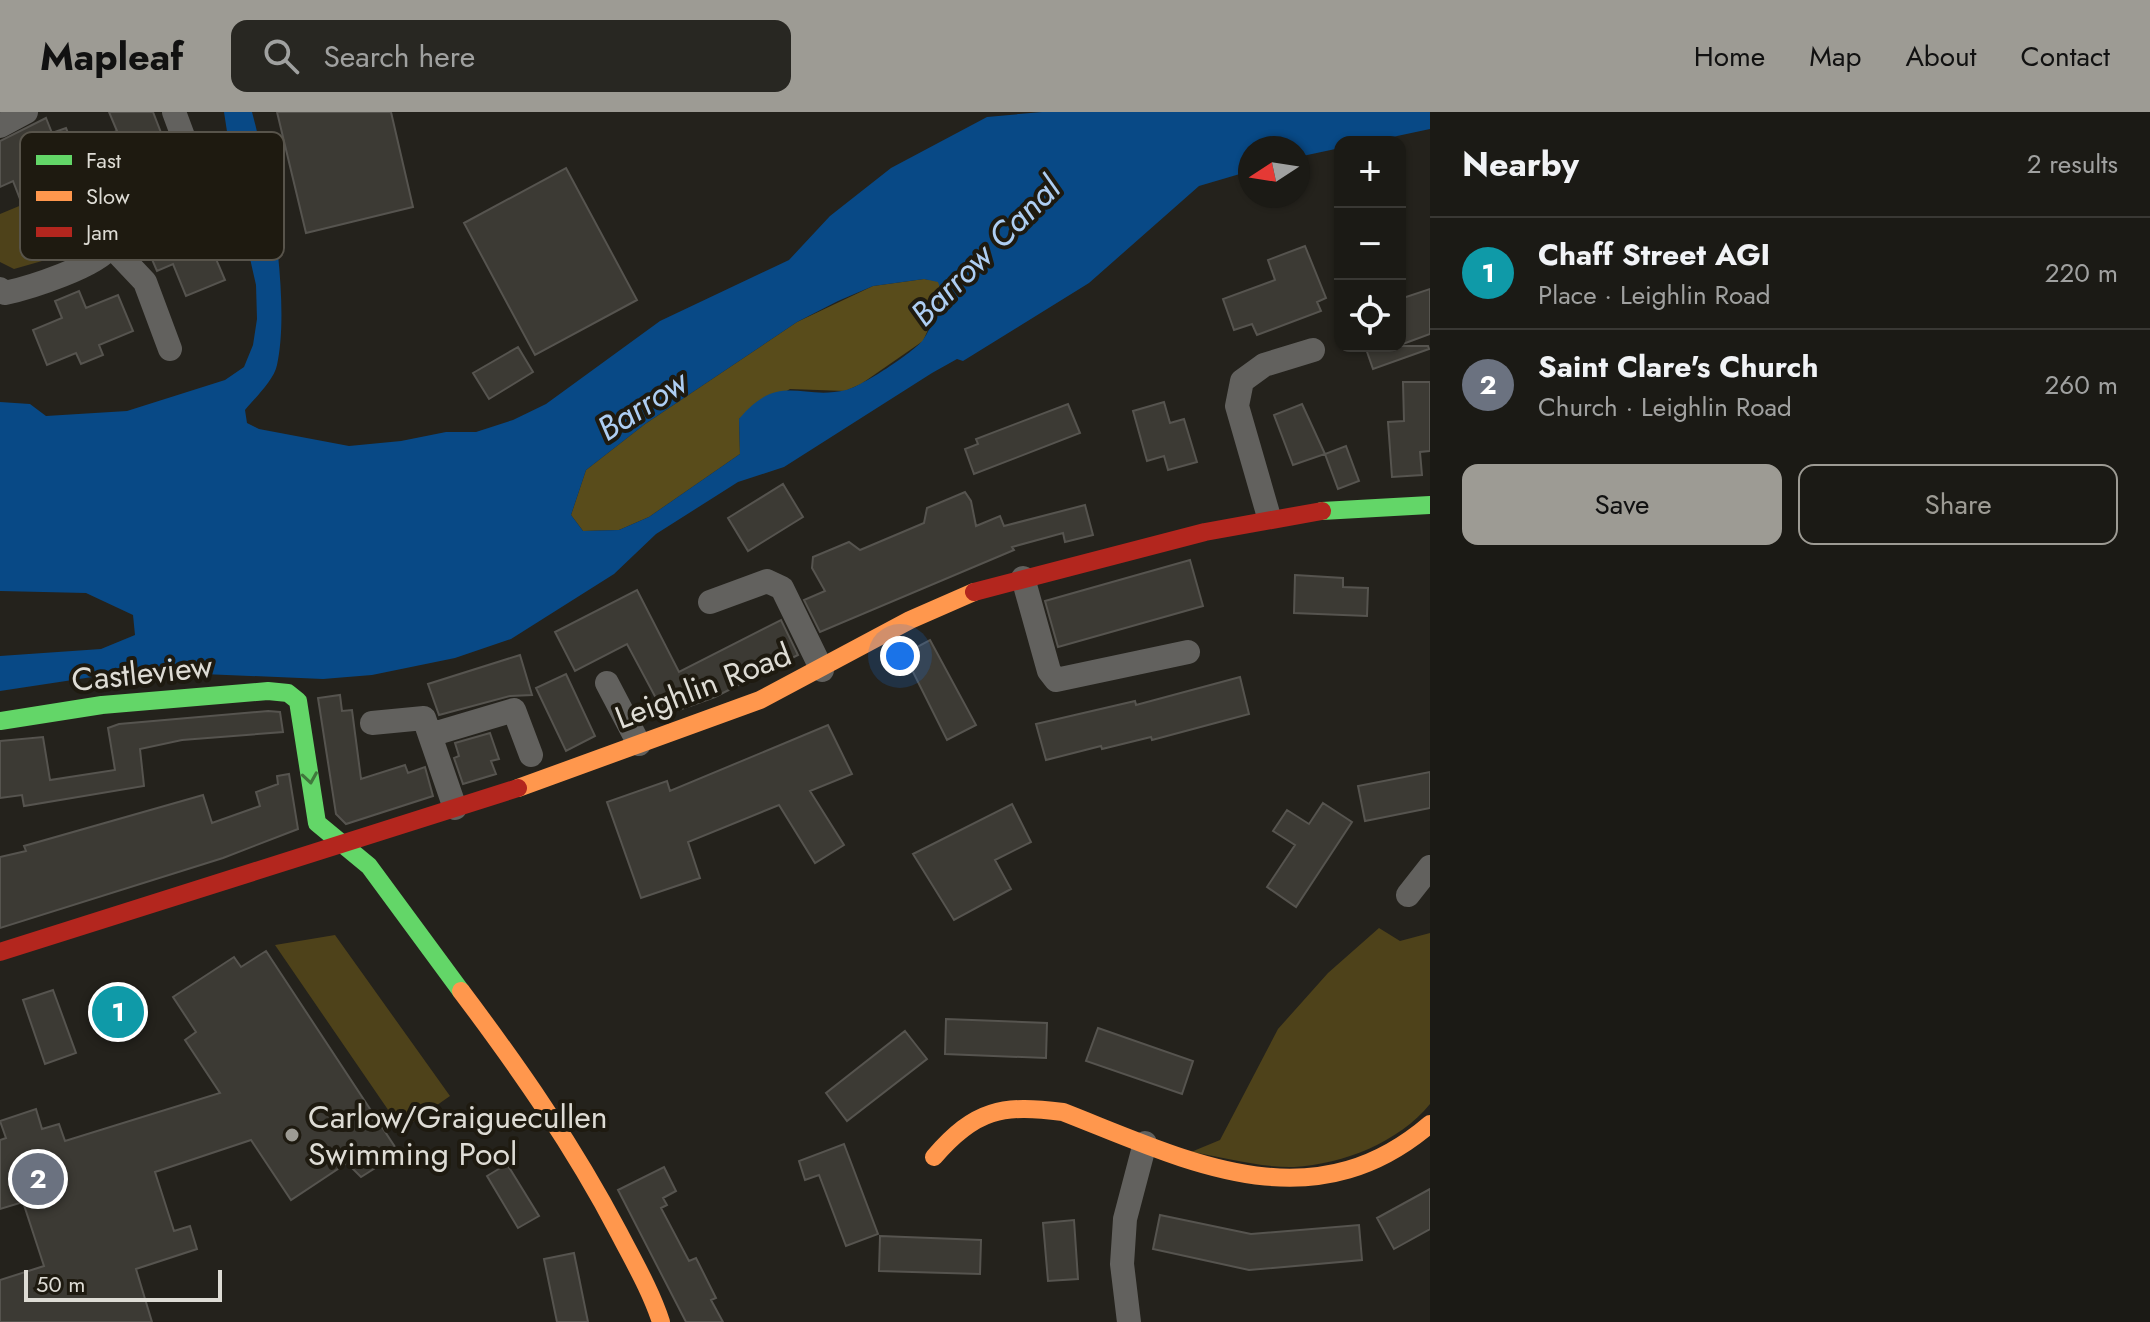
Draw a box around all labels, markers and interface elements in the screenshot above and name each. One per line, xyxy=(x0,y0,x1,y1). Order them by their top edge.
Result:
search box xyxy=(231,20,791,92)
text: Mapleaf xyxy=(40,29,183,84)
icon: search xyxy=(259,34,303,78)
text: Search here xyxy=(323,35,475,78)
text: Home xyxy=(1694,36,1765,77)
text: Map xyxy=(1809,36,1861,77)
text: About xyxy=(1905,36,1977,77)
text: Contact xyxy=(2021,36,2110,77)
legend xyxy=(20,132,284,260)
north arrow xyxy=(1238,136,1310,208)
map controls xyxy=(1334,136,1406,352)
button: + xyxy=(1334,136,1406,208)
text: Nearby xyxy=(1462,140,1579,189)
text: Fast xyxy=(86,144,122,176)
text: 2 results xyxy=(2027,145,2118,183)
water label: Barrow Canal xyxy=(899,164,1072,337)
text: Slow xyxy=(86,180,130,212)
button: − xyxy=(1334,208,1406,280)
text: Jam xyxy=(83,216,119,248)
text: Chaff Street AGI xyxy=(1538,233,1770,276)
text: 1 xyxy=(1481,254,1495,292)
text: 220 m xyxy=(2045,254,2118,292)
text: Place · Leighlin Road xyxy=(1538,276,1771,314)
button: locate xyxy=(1334,280,1406,352)
text: Saint Clare's Church xyxy=(1538,345,1818,388)
water label: Barrow xyxy=(587,356,699,453)
text: 2 xyxy=(1479,366,1497,404)
text: 260 m xyxy=(2045,366,2118,404)
text: Church · Leighlin Road xyxy=(1538,388,1792,426)
button: Save xyxy=(1462,464,1782,545)
button: Share xyxy=(1798,464,2118,545)
street label: Leighlin Road xyxy=(608,631,798,741)
your location xyxy=(880,636,920,676)
street label: Castleview xyxy=(69,643,215,703)
one-way arrow xyxy=(301,771,318,785)
pin: 1 xyxy=(92,982,144,1042)
place label: Carlow/Graiguecullen Swimming Pool xyxy=(308,1094,608,1177)
marker: Carlow/Graiguecullen Swimming Pool xyxy=(283,1126,301,1144)
pin: 2 xyxy=(12,1149,64,1209)
scale bar xyxy=(24,1266,222,1302)
text: 50 m xyxy=(36,1268,85,1300)

